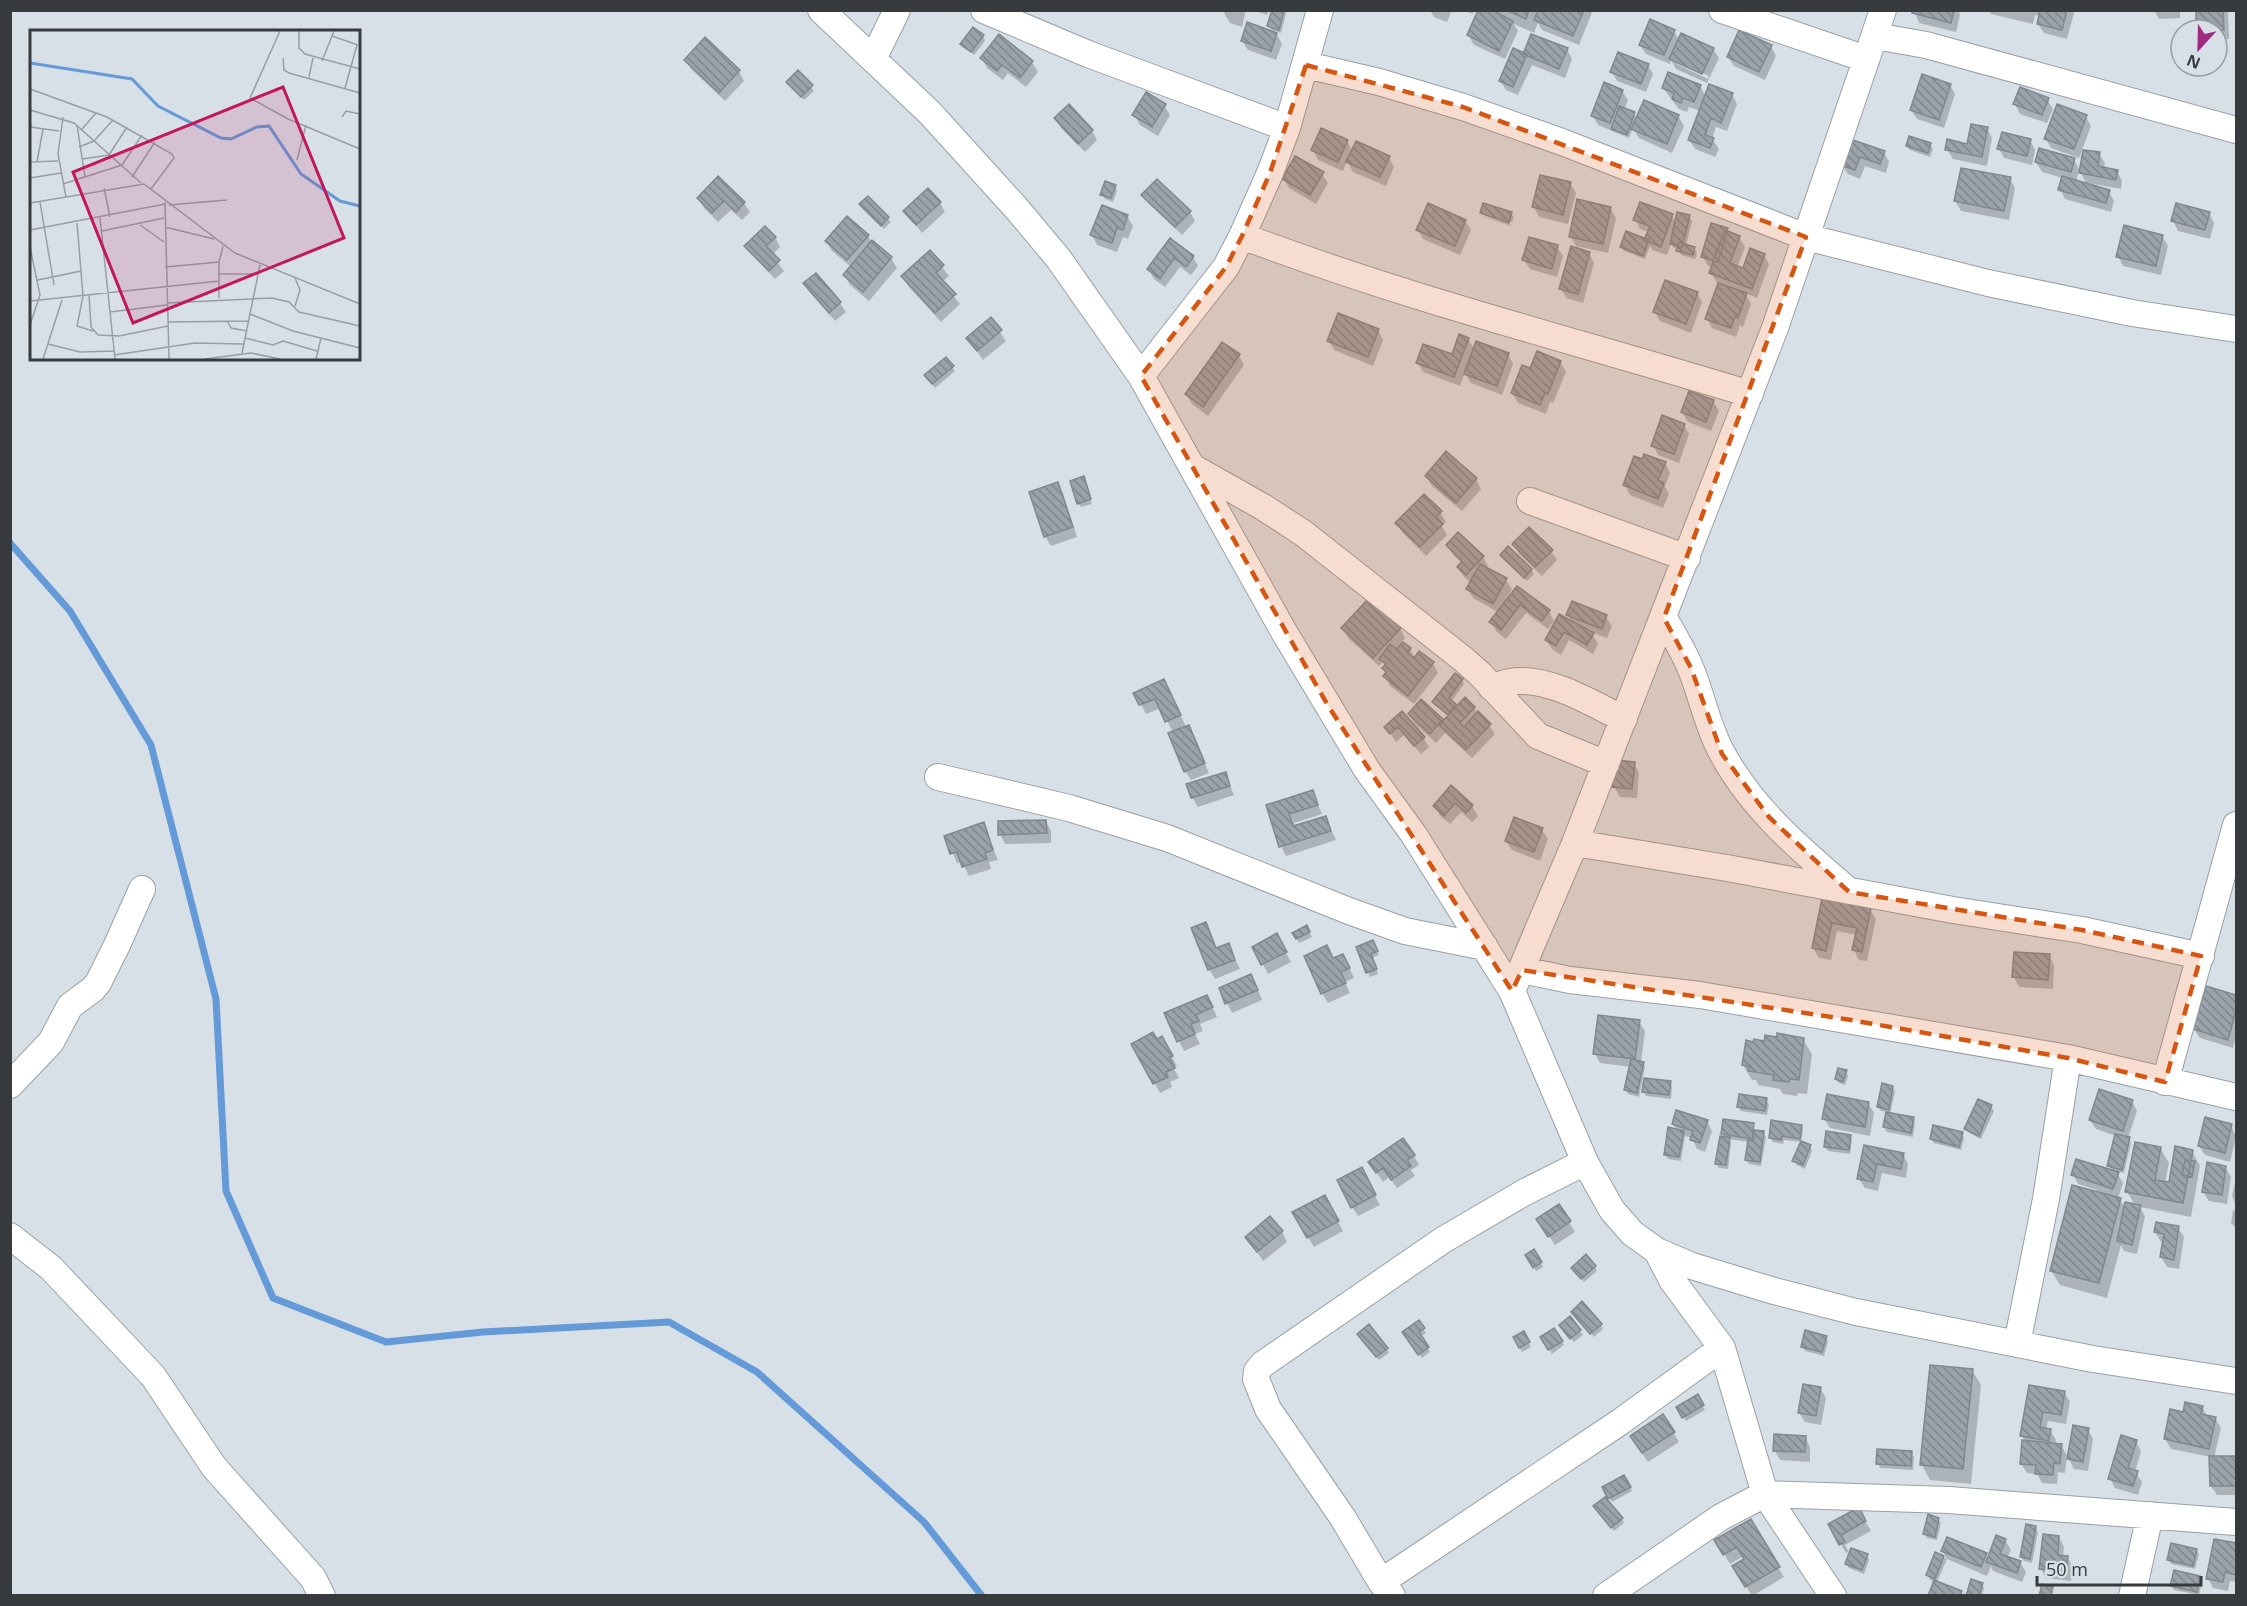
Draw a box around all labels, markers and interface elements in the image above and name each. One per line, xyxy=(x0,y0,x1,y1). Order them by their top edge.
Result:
north arrow xyxy=(2169,18,2229,78)
inset map xyxy=(30,30,360,360)
text: N xyxy=(2183,49,2204,75)
scale bar xyxy=(2037,1549,2200,1587)
text: 50 m xyxy=(2046,1557,2088,1581)

